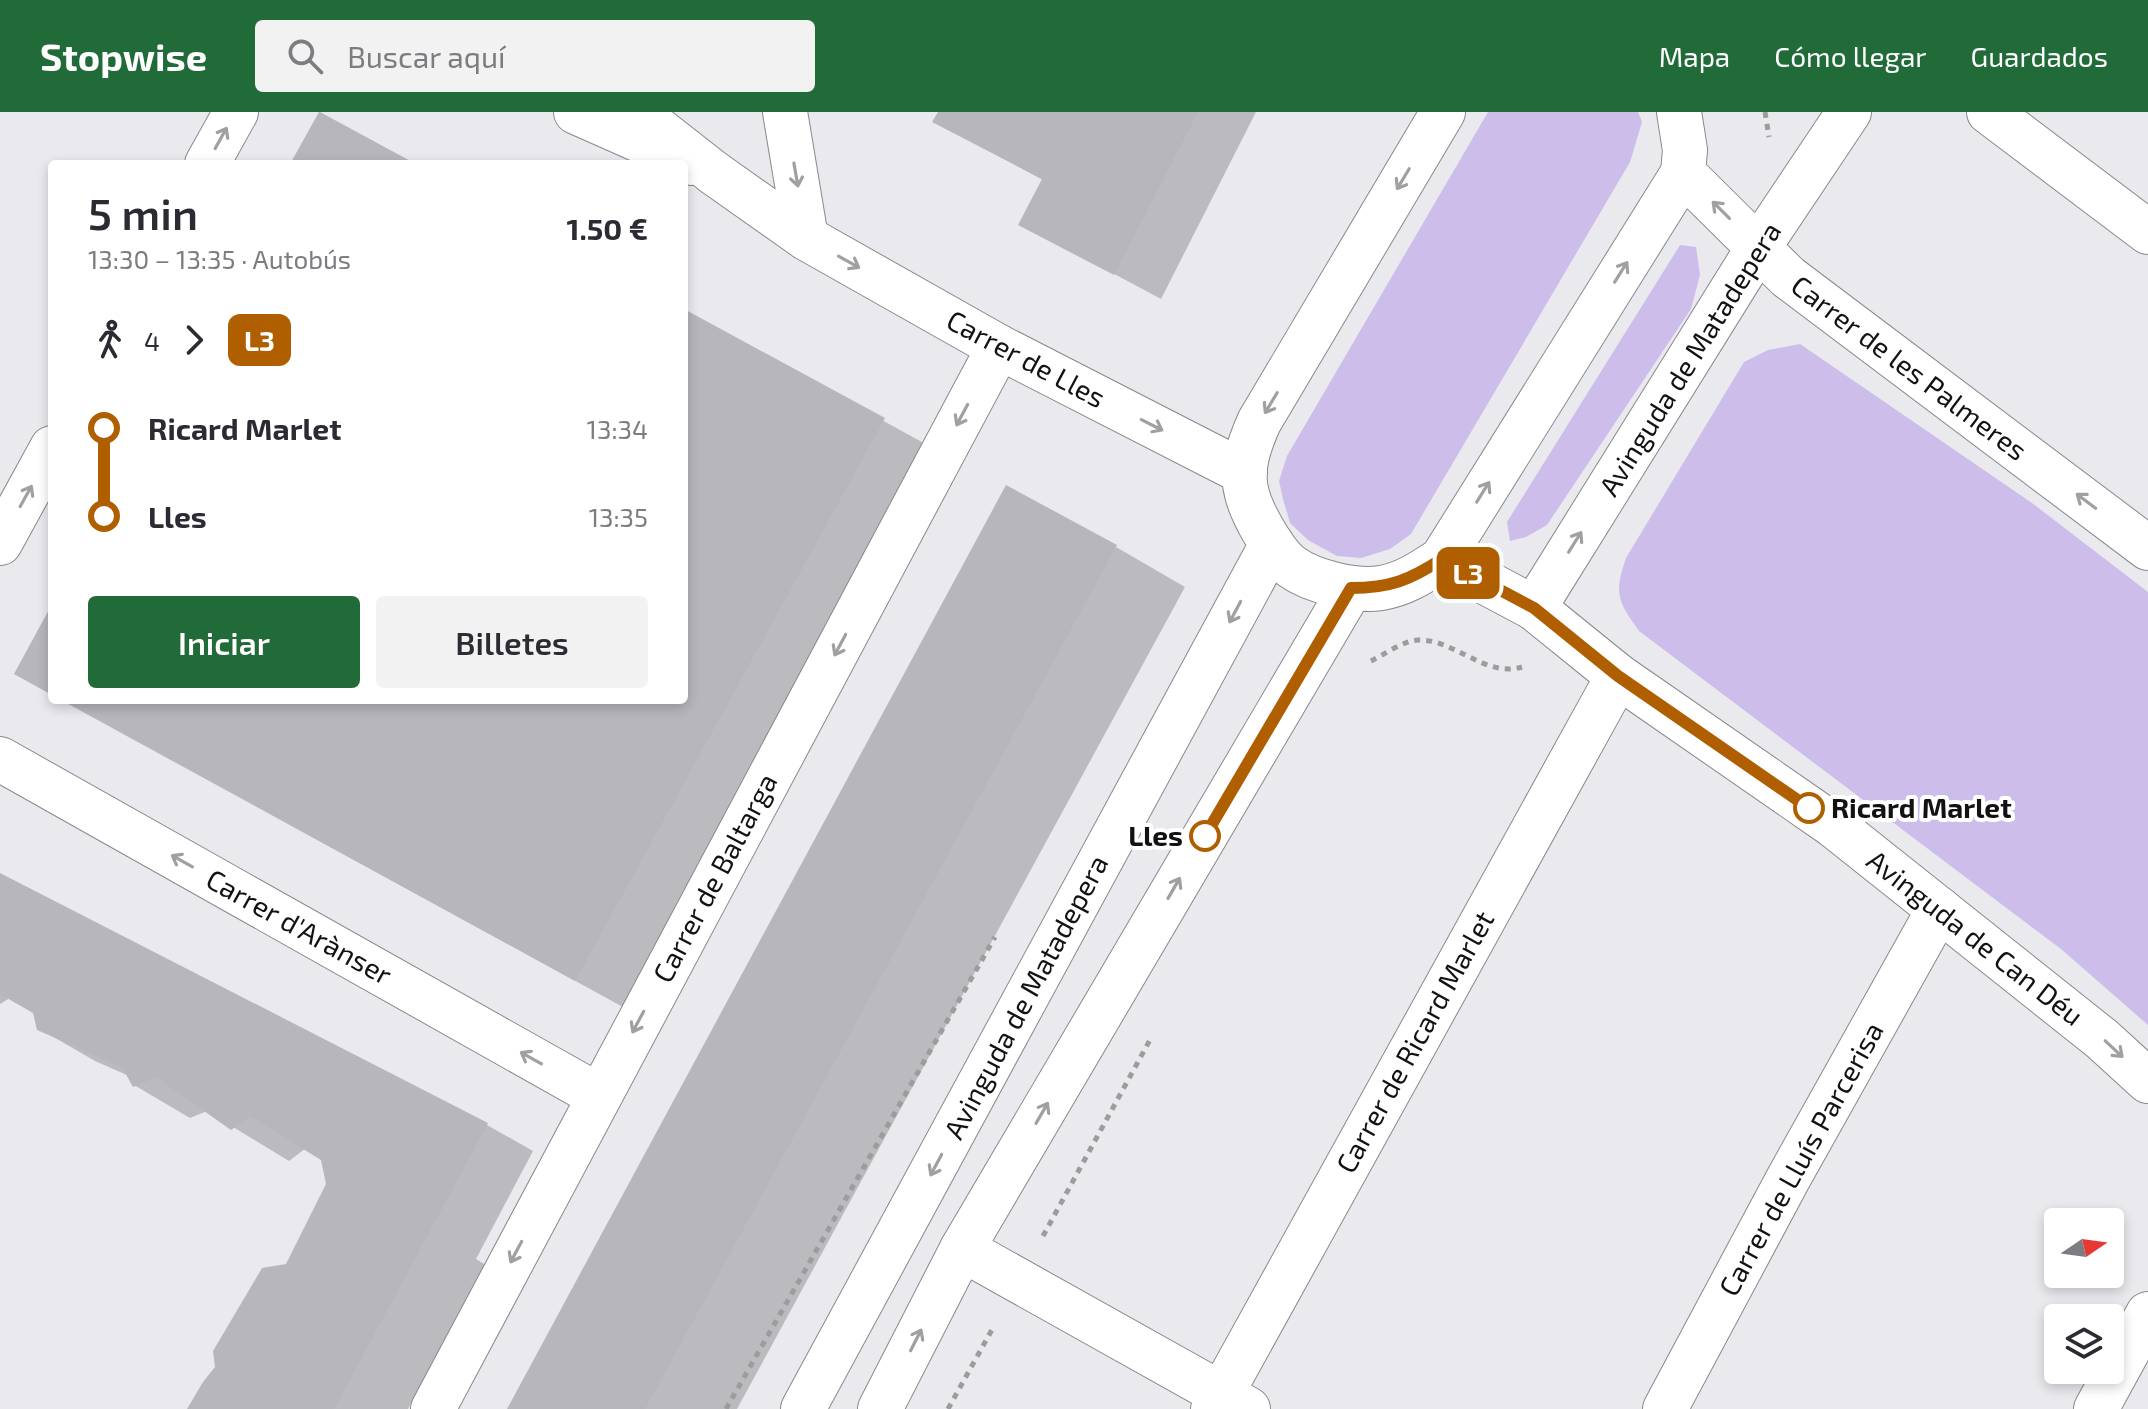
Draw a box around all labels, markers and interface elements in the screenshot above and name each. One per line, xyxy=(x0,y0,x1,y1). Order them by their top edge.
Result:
search box xyxy=(255,20,815,92)
text: Stopwise xyxy=(40,33,207,79)
icon: search xyxy=(283,34,327,78)
text: Buscar aquí xyxy=(347,38,505,74)
text: Mapa xyxy=(1659,39,1730,73)
text: Cómo llegar xyxy=(1774,39,1927,73)
text: Guardados xyxy=(1971,39,2108,73)
one-way arrow xyxy=(214,127,230,150)
one-way arrow xyxy=(789,162,804,187)
one-way arrow xyxy=(1395,167,1411,190)
text: 5 min xyxy=(88,186,198,239)
one-way arrow xyxy=(1712,201,1731,220)
text: 1.50 € xyxy=(566,210,648,246)
street label: Avinguda de Matadepera xyxy=(1591,215,1787,502)
text: 13:30 – 13:35 · Autobús xyxy=(88,243,351,274)
one-way arrow xyxy=(837,255,860,271)
one-way arrow xyxy=(1613,261,1629,284)
street label: Carrer de les Palmeres xyxy=(1785,267,2034,467)
street label: Carrer de Lles xyxy=(941,302,1112,414)
icon: walk xyxy=(88,318,132,362)
icon: forward xyxy=(172,318,216,362)
text: L3 xyxy=(244,323,275,357)
text: 4 xyxy=(144,325,160,356)
one-way arrow xyxy=(1263,391,1279,414)
one-way arrow xyxy=(954,403,969,427)
text: Ricard Marlet xyxy=(148,410,342,446)
text: 13:34 xyxy=(587,413,648,444)
one-way arrow xyxy=(1139,418,1163,434)
one-way arrow xyxy=(1475,482,1492,504)
one-way arrow xyxy=(18,485,34,508)
one-way arrow xyxy=(2076,493,2097,510)
text: Lles xyxy=(148,498,207,534)
text: 13:35 xyxy=(589,501,648,532)
one-way arrow xyxy=(1568,531,1584,554)
line badge: L3 xyxy=(1432,547,1504,599)
text: L3 xyxy=(1453,556,1483,590)
button: Iniciar xyxy=(88,596,360,688)
button: Billetes xyxy=(376,596,648,688)
one-way arrow xyxy=(1227,600,1242,624)
one-way arrow xyxy=(831,632,847,656)
street label: Carrer de Baltarga xyxy=(645,767,783,988)
place label: Ricard Marlet xyxy=(1831,790,2012,824)
marker: Ricard Marlet xyxy=(1794,793,1824,823)
place label: Lles xyxy=(1128,818,1183,852)
marker: Lles xyxy=(1190,821,1220,851)
street label: Avinguda de Can Déu xyxy=(1861,842,2090,1032)
street label: Avinguda de Matadepera xyxy=(936,849,1114,1144)
one-way arrow xyxy=(171,853,194,869)
street label: Carrer d'Arànser xyxy=(201,861,398,991)
one-way arrow xyxy=(1167,877,1182,901)
street label: Carrer de Ricard Marlet xyxy=(1328,905,1500,1179)
one-way arrow xyxy=(630,1010,645,1034)
street label: Carrer de Lluís Parcerisa xyxy=(1711,1016,1890,1301)
one-way arrow xyxy=(2104,1040,2124,1059)
one-way arrow xyxy=(520,1049,543,1065)
one-way arrow xyxy=(1034,1102,1050,1125)
one-way arrow xyxy=(927,1152,943,1176)
north arrow xyxy=(2044,1208,2124,1288)
map controls xyxy=(2044,1208,2124,1384)
one-way arrow xyxy=(508,1240,524,1263)
button: layers xyxy=(2044,1304,2124,1384)
one-way arrow xyxy=(908,1328,924,1352)

